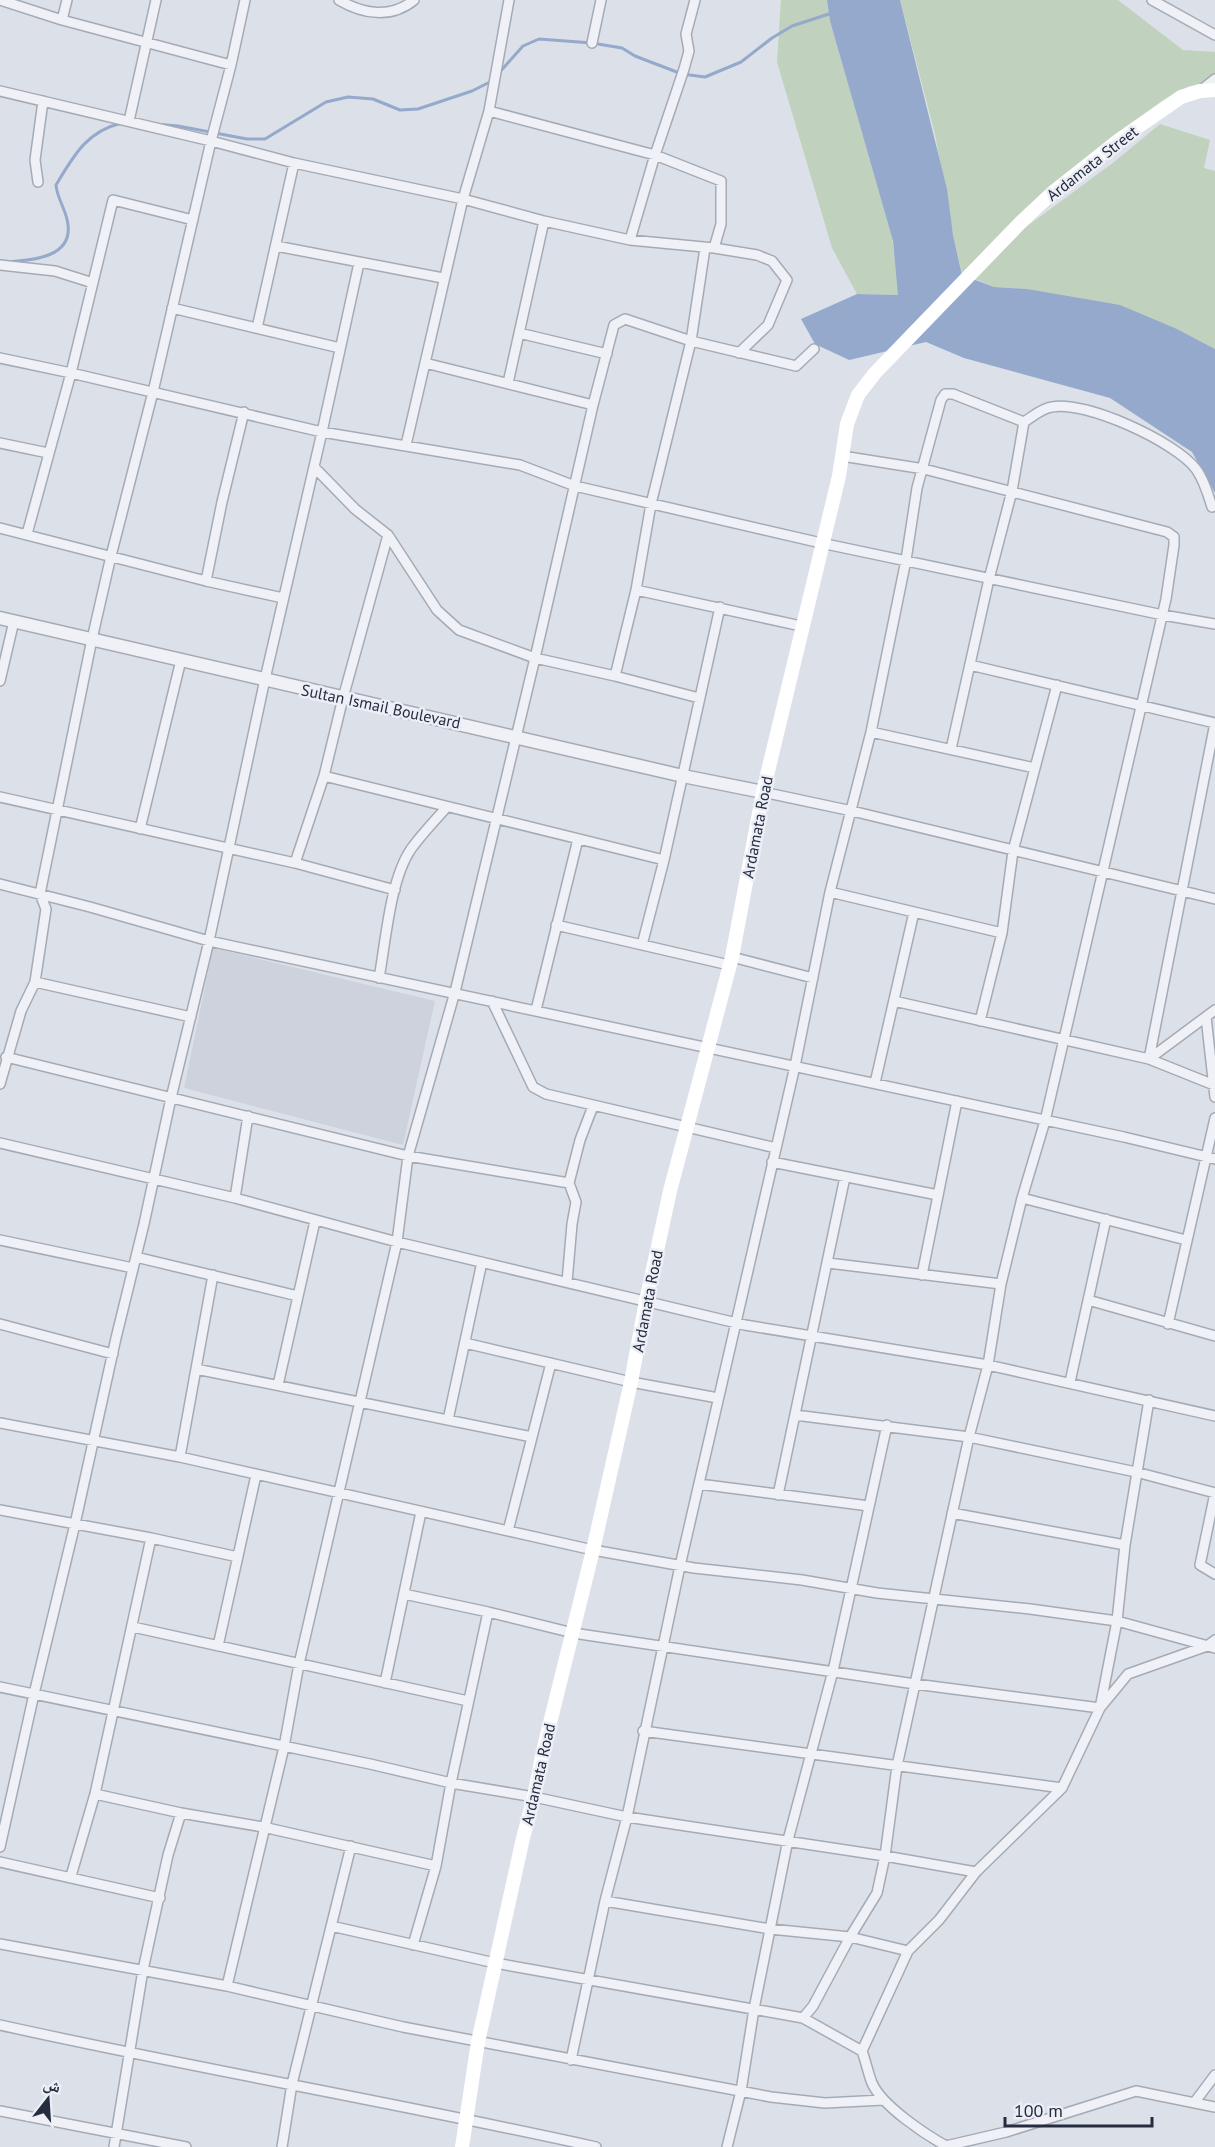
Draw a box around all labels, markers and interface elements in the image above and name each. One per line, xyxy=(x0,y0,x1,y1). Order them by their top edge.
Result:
street label: Ardamata Street xyxy=(1042,121,1142,205)
street label: Sultan Ismail Boulevard xyxy=(299,679,463,733)
street label: Ardamata Road xyxy=(737,774,777,880)
street label: Ardamata Road xyxy=(627,1248,667,1354)
street label: Ardamata Road xyxy=(517,1721,559,1827)
north arrow xyxy=(18,2069,78,2129)
text: ش xyxy=(41,2073,63,2097)
scale bar xyxy=(1005,2090,1152,2128)
text: 100 m xyxy=(1014,2099,1063,2122)

